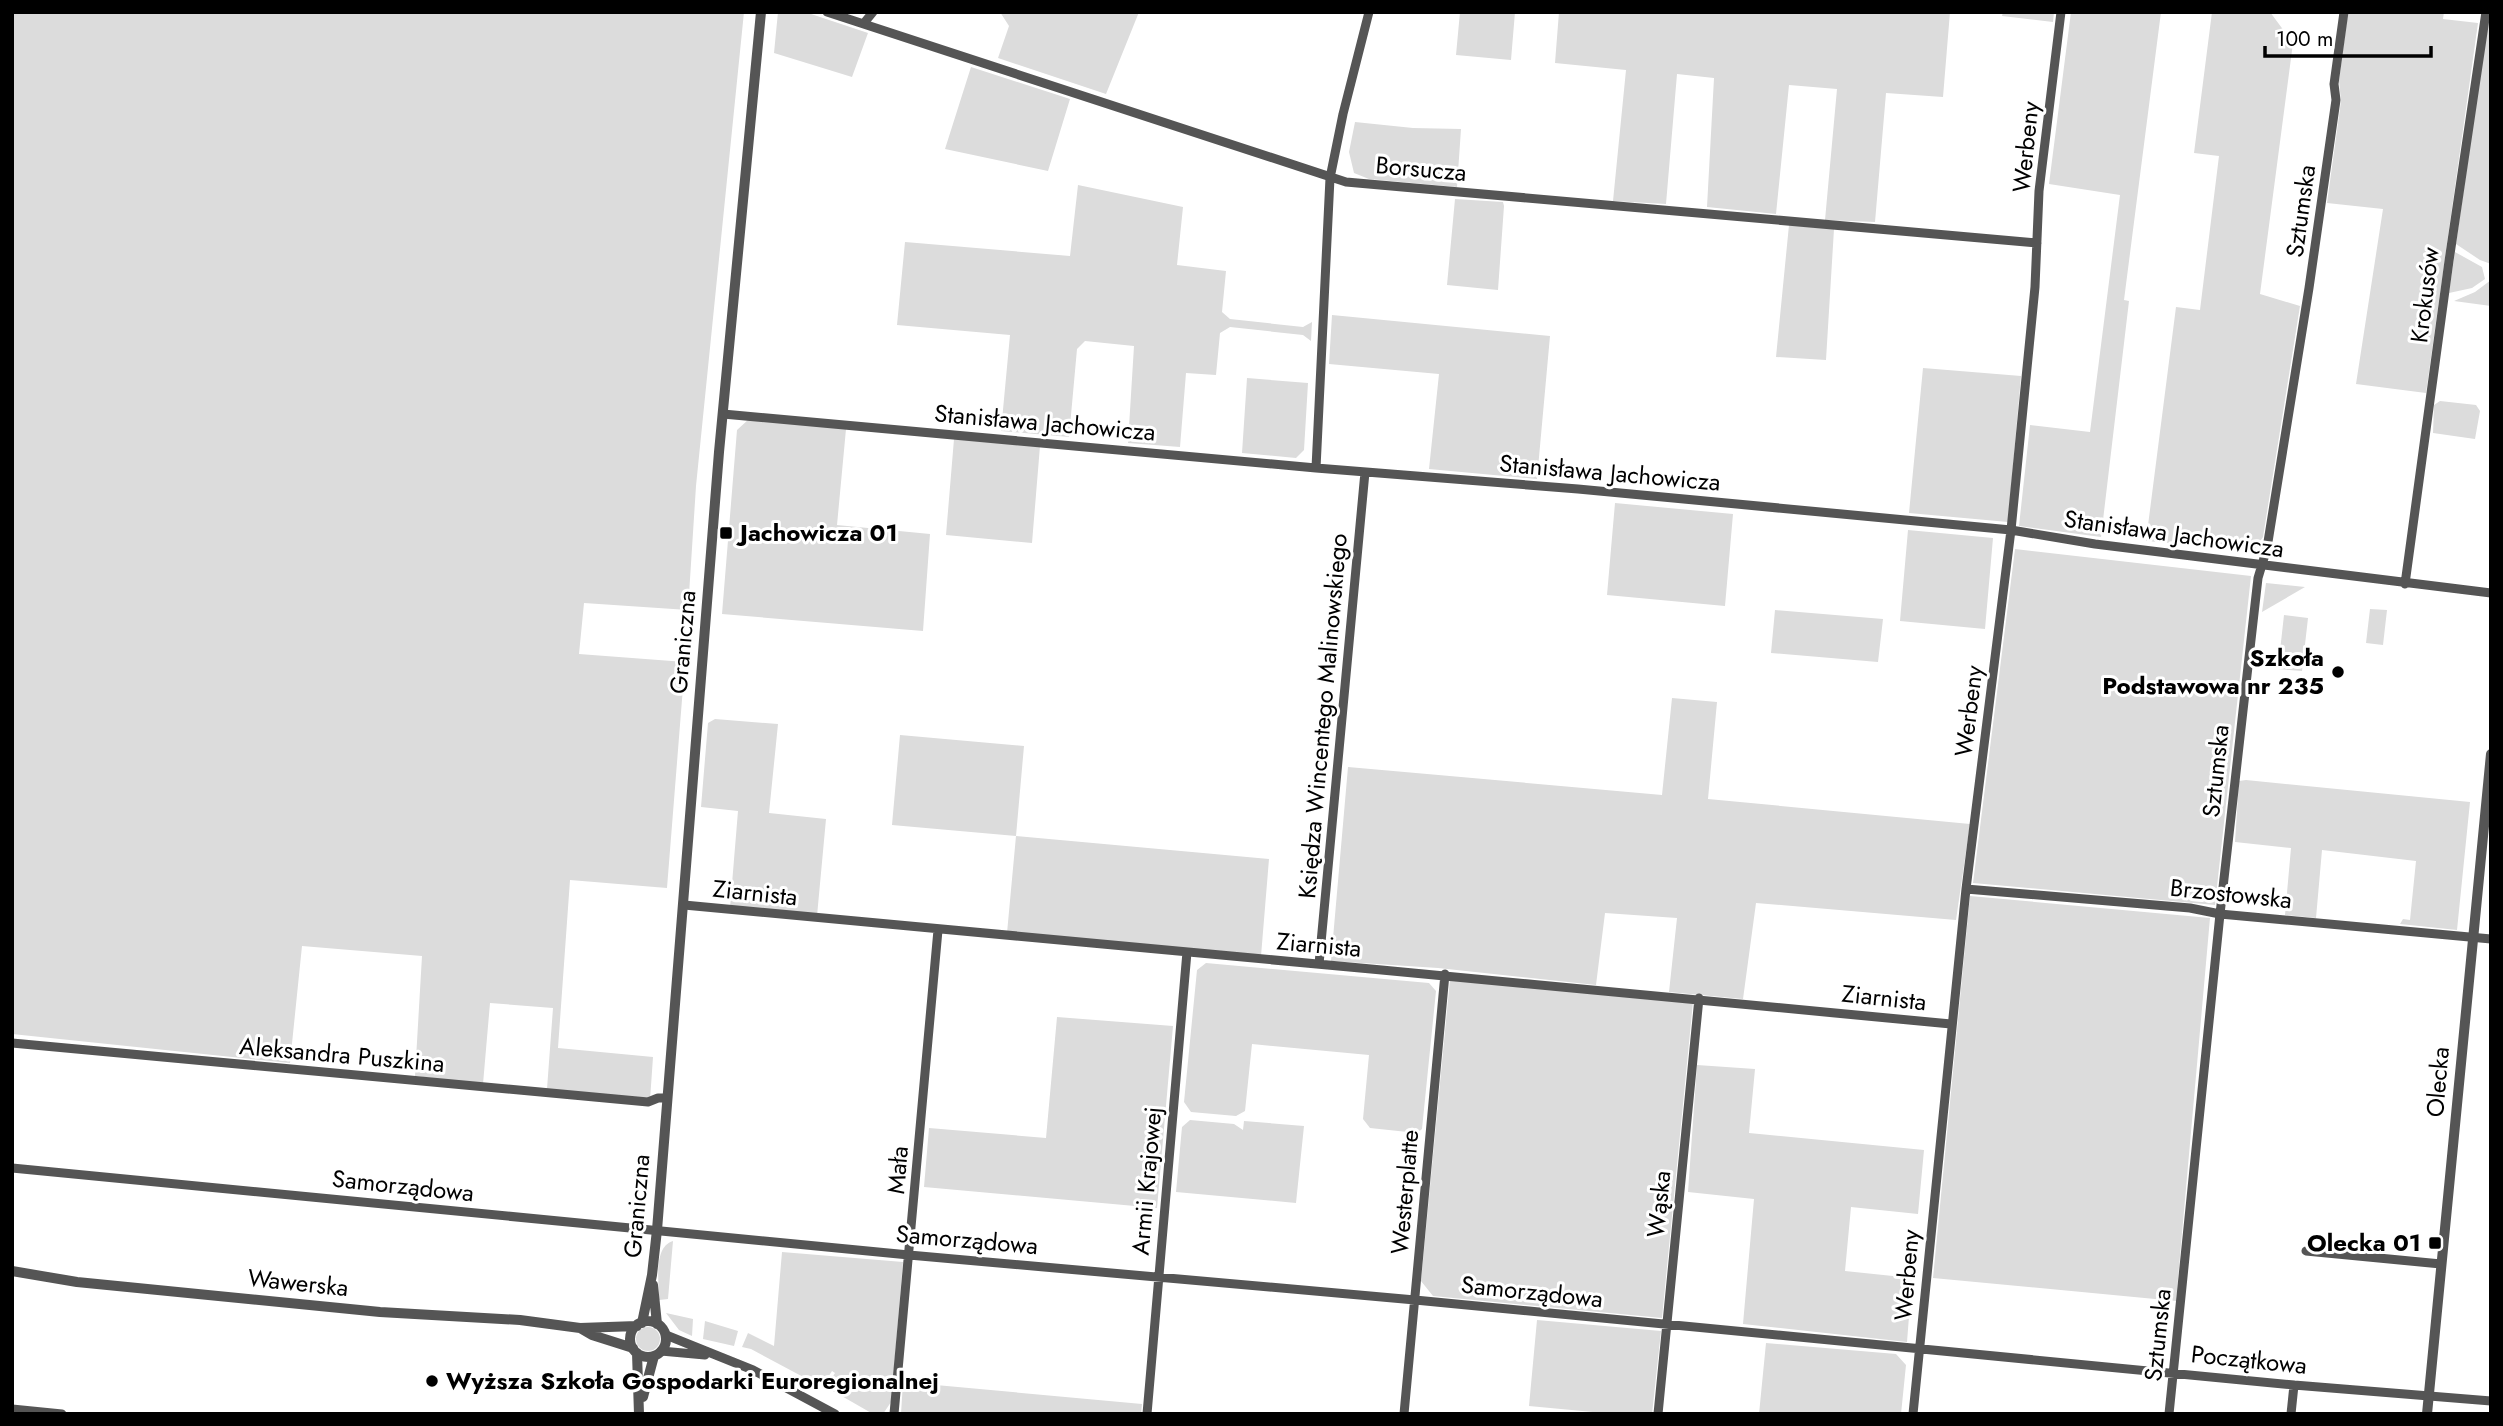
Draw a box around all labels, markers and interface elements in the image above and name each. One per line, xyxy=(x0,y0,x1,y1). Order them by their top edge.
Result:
scale bar xyxy=(2265,14,2431,58)
text: 100 m xyxy=(2276,24,2333,54)
street label: Werbeny xyxy=(2003,99,2048,194)
street label: Borsucza xyxy=(1374,147,1468,190)
street label: Sztumska xyxy=(2277,162,2324,259)
street label: Krokusów xyxy=(2401,244,2448,345)
street label: Stanisława Jachowicza xyxy=(933,395,1157,450)
street label: Stanisława Jachowicza xyxy=(1498,445,1722,500)
street label: Stanisława Jachowicza xyxy=(2062,501,2286,566)
place label: Jachowicza 01 xyxy=(736,515,898,550)
marker: Jachowicza 01 xyxy=(718,525,734,541)
street label: Księdza Wincentego Malinowskiego xyxy=(1289,532,1356,900)
street label: Graniczna xyxy=(661,589,704,695)
place label: Szkoła Podstawowa nr 235 xyxy=(2102,640,2324,703)
street label: Werbeny xyxy=(1946,663,1992,758)
marker: Szkoła Podstawowa nr 235 xyxy=(2330,664,2346,680)
street label: Sztumska xyxy=(2193,723,2238,819)
street label: Brzostowska xyxy=(2168,870,2294,917)
street label: Ziarnista xyxy=(711,871,799,914)
street label: Ziarnista xyxy=(1275,923,1363,966)
street label: Ziarnista xyxy=(1840,976,1928,1019)
street label: Aleksandra Puszkina xyxy=(238,1028,446,1081)
street label: Olecka xyxy=(2417,1045,2458,1119)
street label: Armii Krajowej xyxy=(1123,1105,1170,1257)
street label: Westerplatte xyxy=(1382,1128,1427,1256)
street label: Mała xyxy=(878,1144,917,1195)
street label: Graniczna xyxy=(615,1153,658,1259)
street label: Samorządowa xyxy=(330,1161,476,1210)
street label: Wąska xyxy=(1638,1169,1679,1239)
street label: Samorządowa xyxy=(895,1216,1040,1263)
place label: Olecka 01 xyxy=(2307,1225,2421,1260)
street label: Werbeny xyxy=(1885,1227,1928,1322)
marker: Olecka 01 xyxy=(2427,1235,2443,1251)
street label: Wawerska xyxy=(246,1260,350,1305)
street label: Samorządowa xyxy=(1459,1267,1605,1316)
street label: Sztumska xyxy=(2135,1287,2180,1383)
street label: Początkowa xyxy=(2189,1336,2309,1383)
place label: Wyższa Szkoła Gospodarki Euroregionalnej xyxy=(446,1363,939,1398)
marker: Wyższa Szkoła Gospodarki Euroregionalnej xyxy=(424,1373,440,1389)

